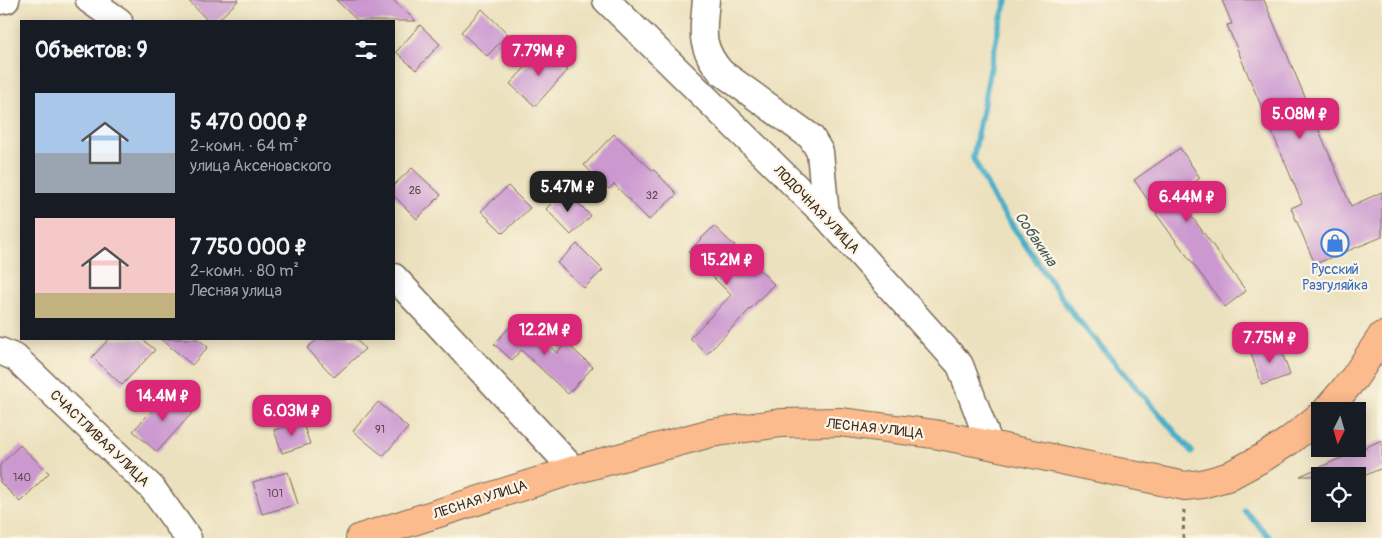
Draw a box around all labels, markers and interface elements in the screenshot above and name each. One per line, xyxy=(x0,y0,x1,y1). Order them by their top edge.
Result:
pin: 7.79M ₽ xyxy=(493,34,585,77)
icon: filters xyxy=(352,36,380,64)
text: Объектов: 9 xyxy=(35,37,148,64)
text: 7.79M ₽ xyxy=(512,41,566,61)
pin: 5.08M ₽ xyxy=(1254,98,1346,140)
text: 5.08M ₽ xyxy=(1272,104,1328,124)
text: 5 470 000 ₽ xyxy=(190,109,308,136)
icon: home xyxy=(75,113,135,173)
text: 2-комн. · 64 m² xyxy=(190,136,299,156)
text: улица Аксеновского xyxy=(190,156,331,176)
street label: ЛОДОЧНАЯ УЛИЦА xyxy=(769,161,863,257)
pin: 5.47M ₽ xyxy=(522,170,614,213)
text: 5.47M ₽ xyxy=(541,177,595,197)
pin: 6.44M ₽ xyxy=(1141,180,1233,223)
house number: 26 xyxy=(409,184,421,197)
text: 6.44M ₽ xyxy=(1159,187,1215,207)
house number: 32 xyxy=(646,189,658,202)
water label: Собакина xyxy=(1010,208,1061,271)
shop icon: Русский Разгуляйка xyxy=(1320,228,1350,258)
text: 7 750 000 ₽ xyxy=(190,234,307,261)
icon: home xyxy=(75,238,135,298)
pin: 15.2M ₽ xyxy=(681,244,773,286)
text: 15.2M ₽ xyxy=(701,250,753,270)
text: 2-комн. · 80 m² xyxy=(190,261,299,281)
place label: Русский Разгуляйка xyxy=(1302,261,1368,294)
text: Лесная улица xyxy=(190,281,282,301)
pin: 12.2M ₽ xyxy=(499,314,591,356)
text: 12.2M ₽ xyxy=(519,320,571,340)
pin: 7.75M ₽ xyxy=(1224,322,1316,364)
text: 7.75M ₽ xyxy=(1243,328,1297,348)
pin: 14.4M ₽ xyxy=(117,380,209,422)
street label: СЧАСТЛИВАЯ УЛИЦА xyxy=(46,386,153,490)
text: 14.4M ₽ xyxy=(137,386,189,406)
pin: 6.03M ₽ xyxy=(246,394,338,437)
text: 6.03M ₽ xyxy=(263,401,321,421)
north arrow xyxy=(1311,402,1366,458)
map controls xyxy=(1311,402,1366,522)
street label: ЛЕСНАЯ УЛИЦА xyxy=(825,415,924,442)
house number: 91 xyxy=(375,423,385,436)
button: locate xyxy=(1311,467,1366,522)
house number: 140 xyxy=(13,471,31,484)
street label: ЛЕСНАЯ УЛИЦА xyxy=(430,476,529,523)
house number: 101 xyxy=(267,487,283,500)

